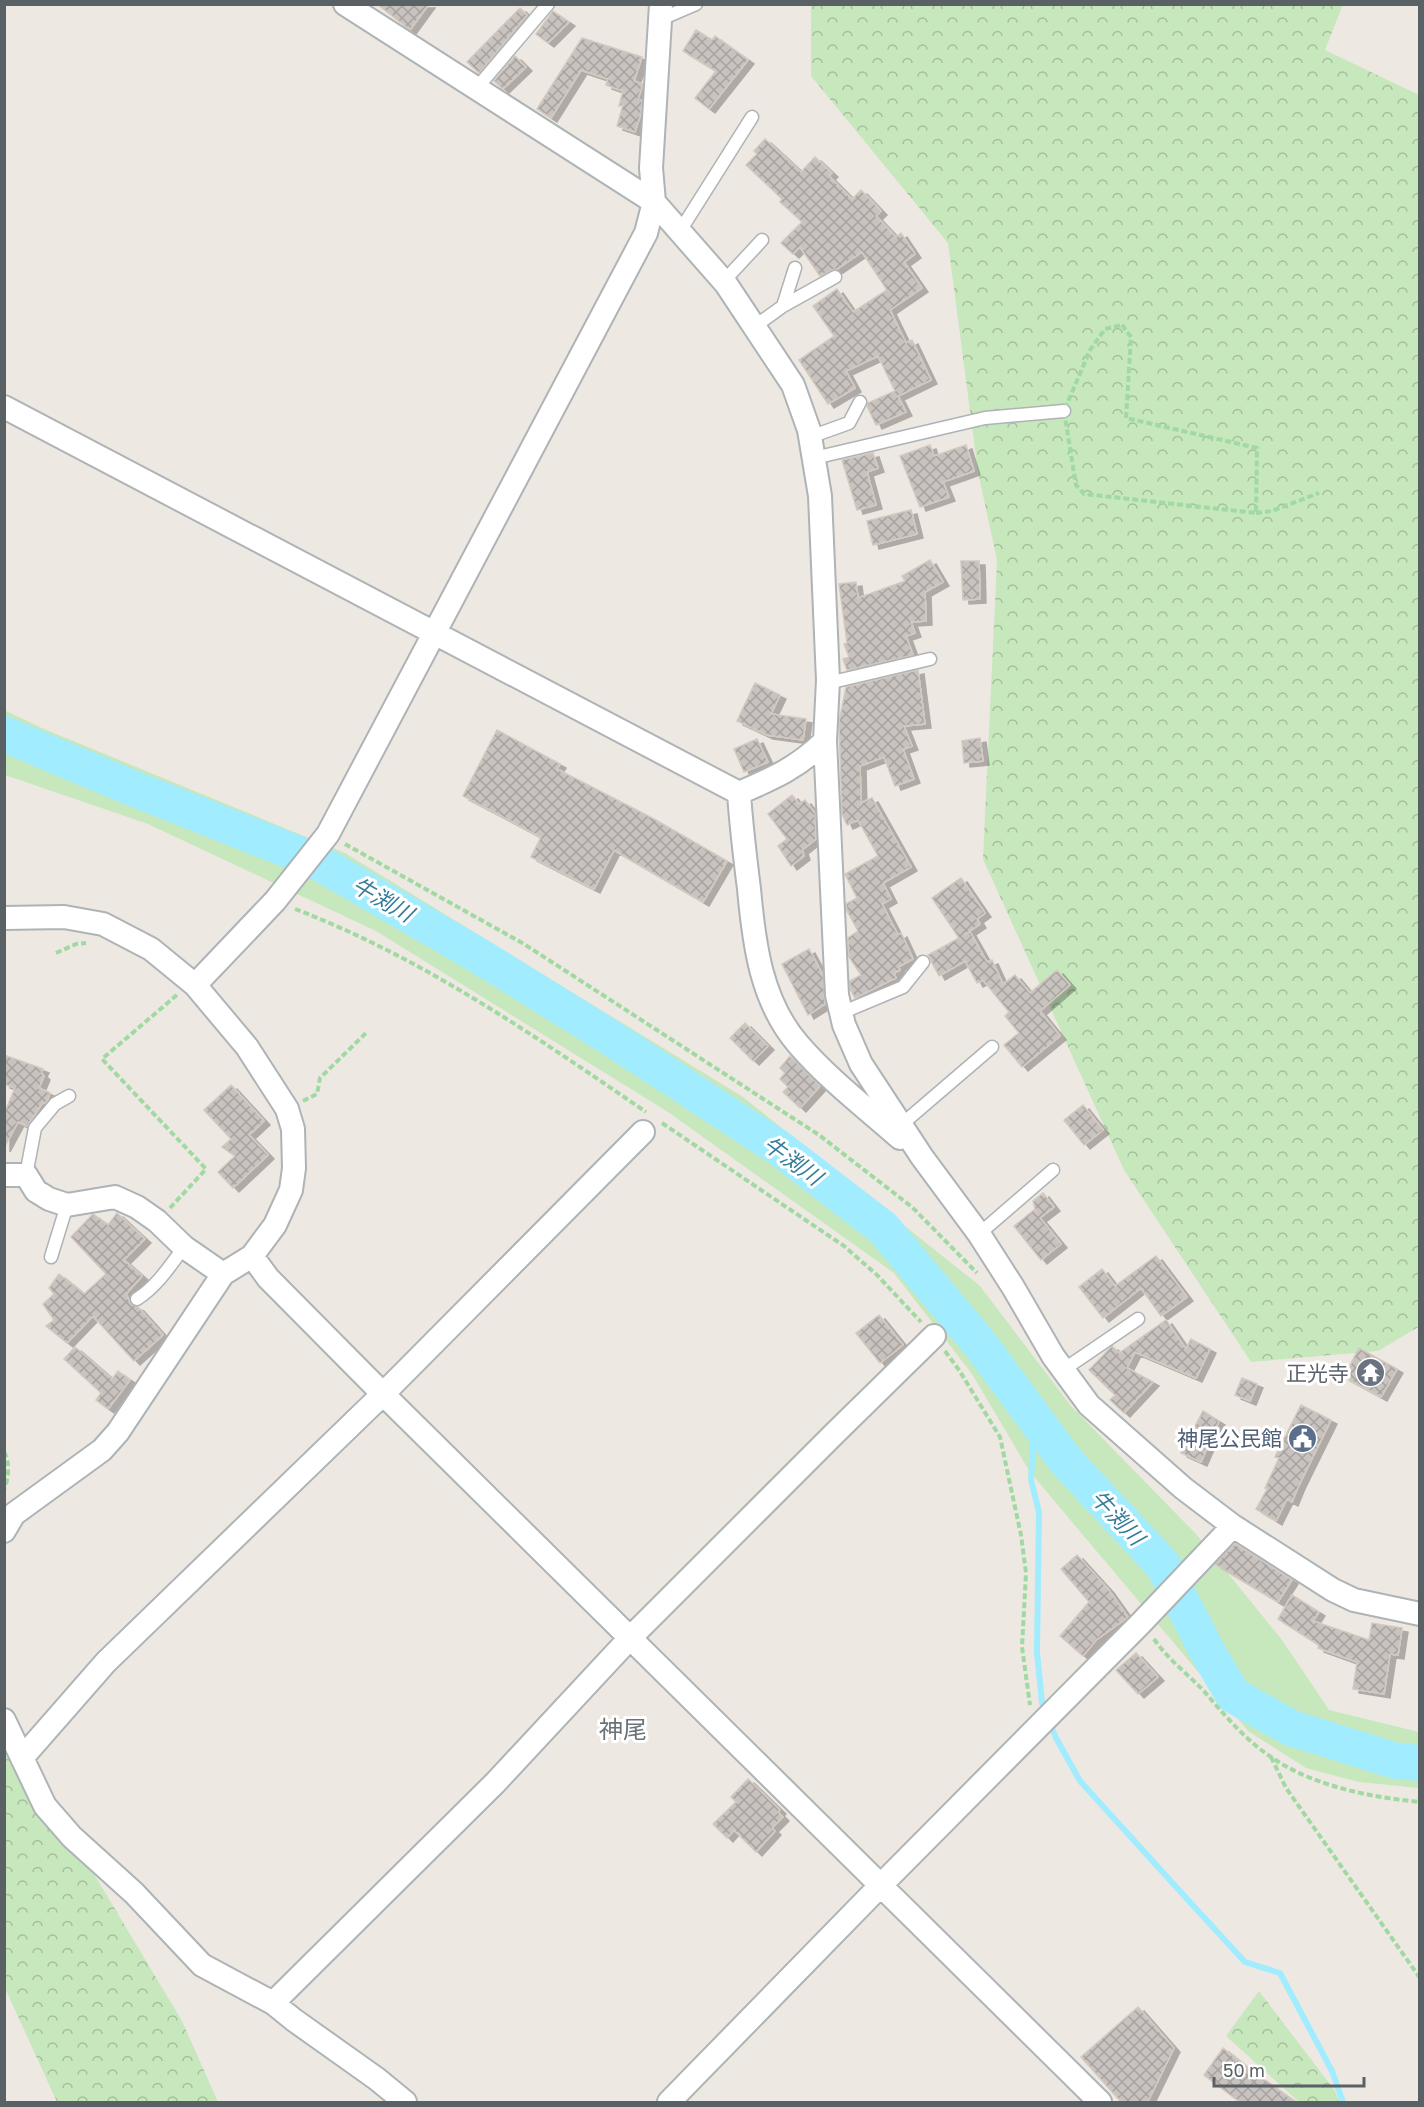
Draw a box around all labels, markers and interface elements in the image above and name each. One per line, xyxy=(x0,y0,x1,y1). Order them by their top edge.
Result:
water label: 牛渕川 xyxy=(348,871,420,928)
water label: 牛渕川 xyxy=(758,1130,829,1191)
temple icon: 正光寺 xyxy=(1354,1357,1386,1389)
place label: 正光寺 xyxy=(1286,1360,1349,1386)
public building icon: 神尾公民館 xyxy=(1287,1422,1319,1454)
place label: 神尾公民館 xyxy=(1177,1425,1282,1451)
water label: 牛渕川 xyxy=(1086,1484,1152,1552)
district label: 神尾 xyxy=(599,1714,647,1743)
scale bar xyxy=(1214,2050,1364,2088)
text: 50 m xyxy=(1223,2059,1265,2081)

